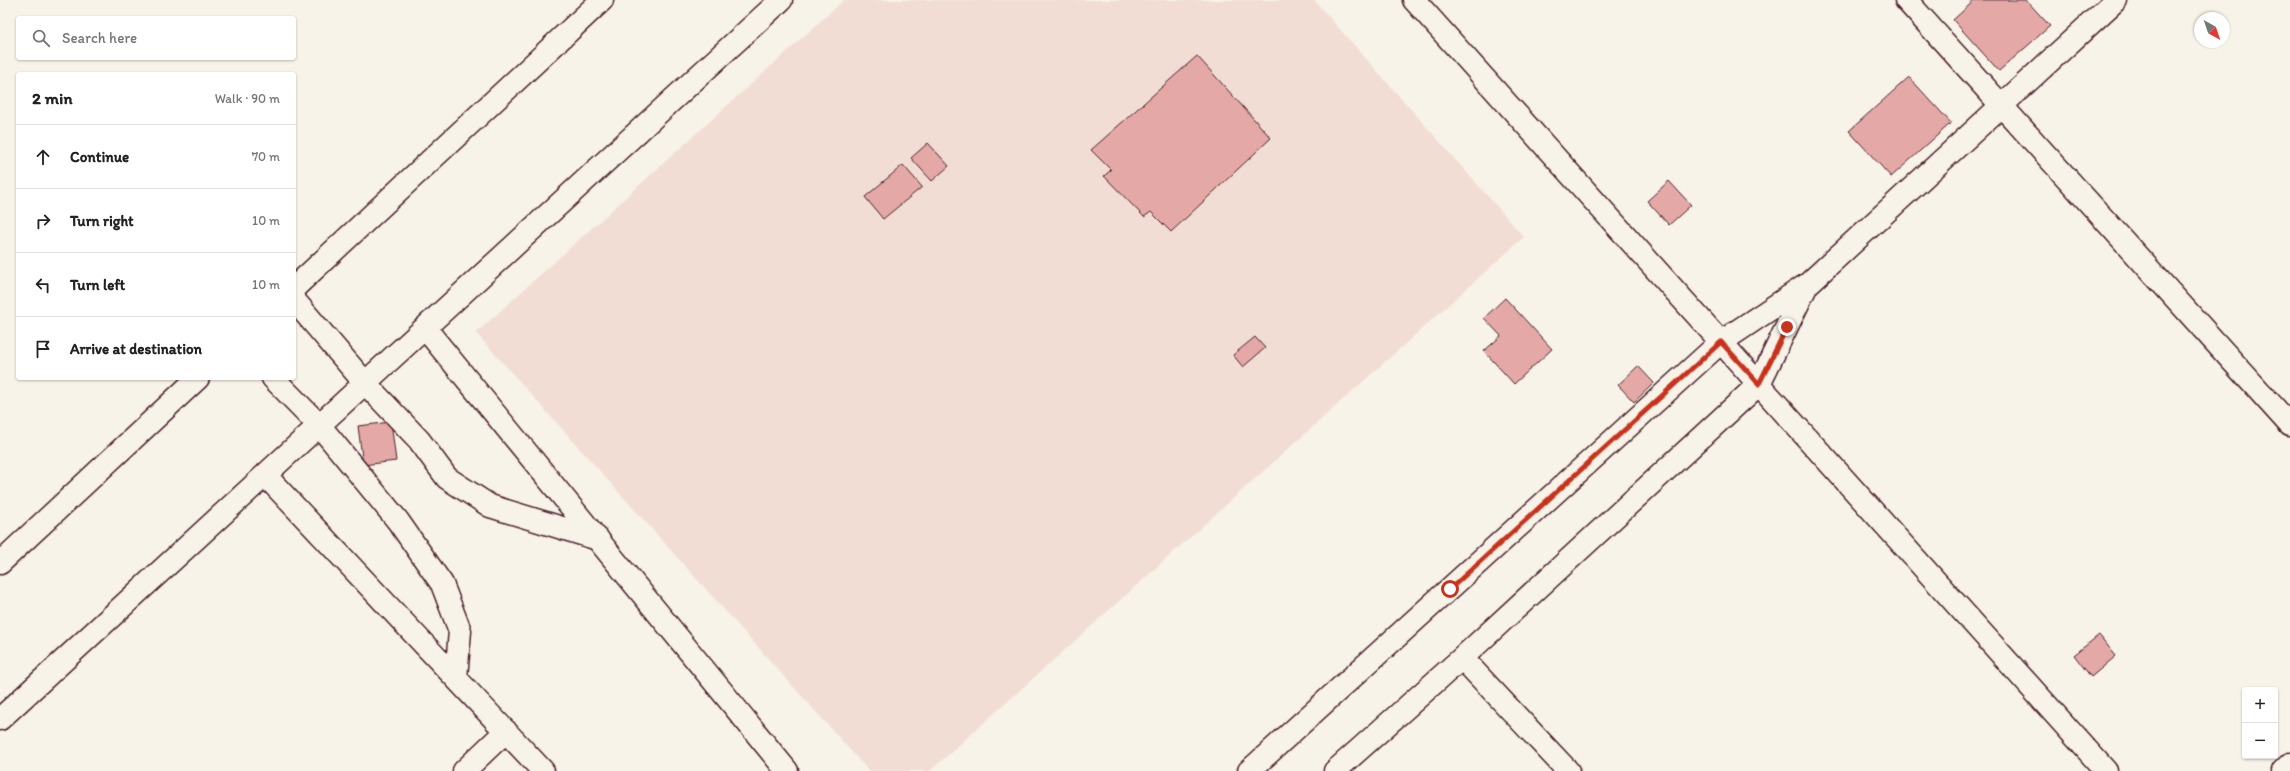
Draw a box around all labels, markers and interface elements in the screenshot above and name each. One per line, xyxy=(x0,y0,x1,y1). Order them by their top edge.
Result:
north arrow xyxy=(2194,12,2230,48)
search box xyxy=(16,16,296,60)
icon: search xyxy=(30,27,52,49)
text: Search here xyxy=(62,29,137,47)
text: 2 min xyxy=(32,88,72,108)
text: Walk · 90 m xyxy=(215,91,280,106)
icon: ahead xyxy=(32,146,54,168)
text: Continue xyxy=(70,148,129,166)
text: 70 m xyxy=(252,149,280,164)
icon: right xyxy=(32,210,54,232)
text: Turn right xyxy=(70,212,134,230)
text: 10 m xyxy=(252,213,280,228)
icon: left xyxy=(32,274,54,296)
text: Turn left xyxy=(70,276,125,294)
text: 10 m xyxy=(252,277,280,292)
route end xyxy=(1778,318,1796,336)
icon: arrive xyxy=(32,338,54,360)
text: Arrive at destination xyxy=(70,340,202,358)
route start xyxy=(1441,580,1459,598)
map controls xyxy=(2242,687,2278,759)
button: + xyxy=(2242,687,2278,723)
button: − xyxy=(2242,723,2278,759)

